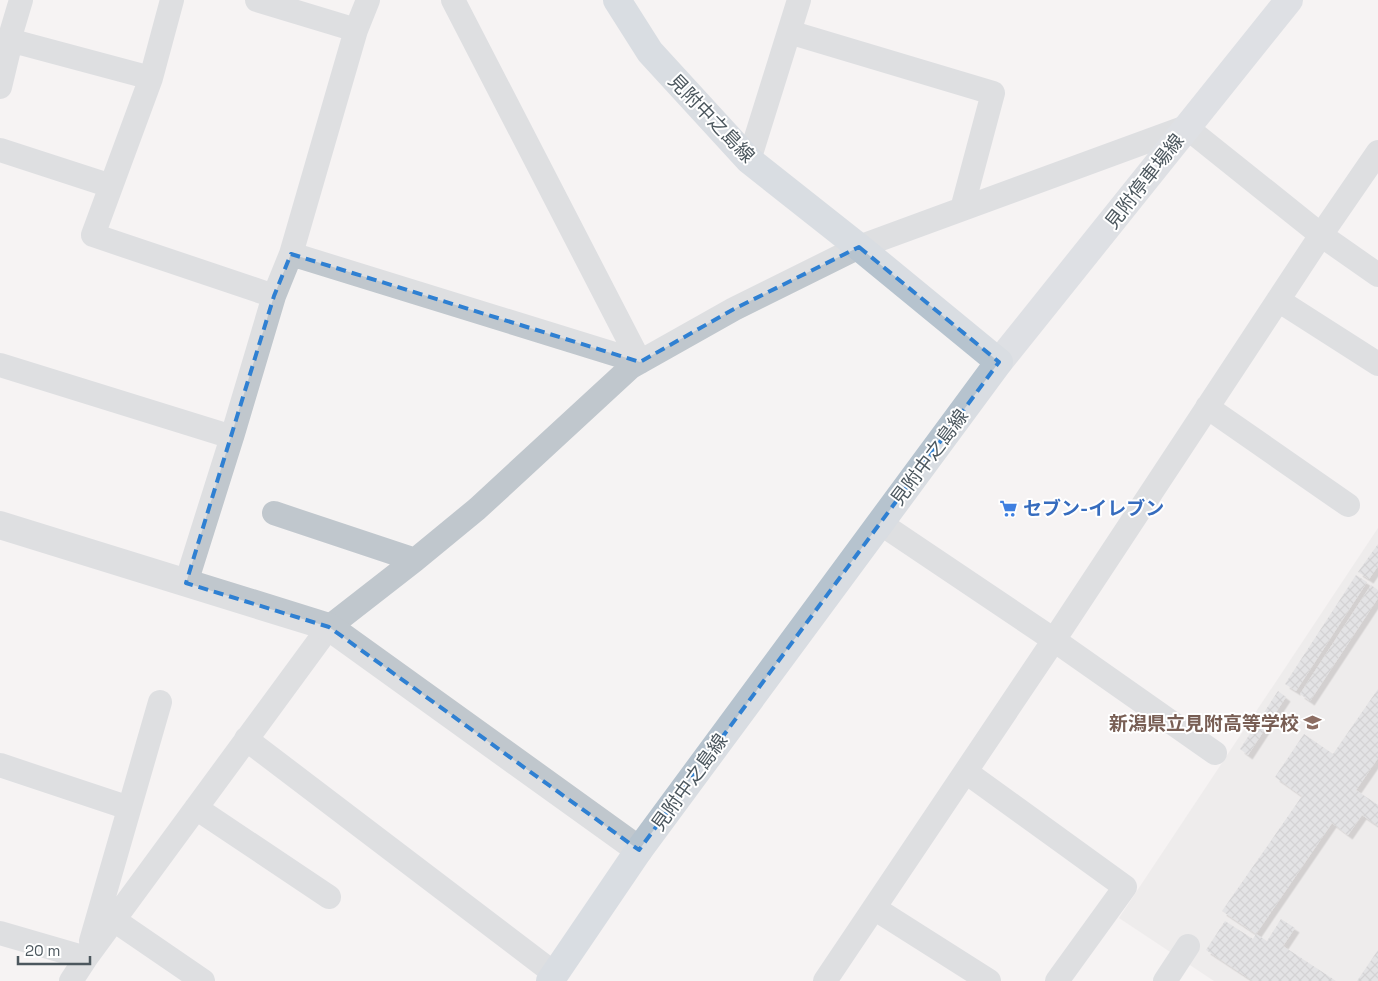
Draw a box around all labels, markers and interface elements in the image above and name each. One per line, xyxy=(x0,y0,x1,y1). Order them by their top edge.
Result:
street label: 見附中之島線 xyxy=(663,69,760,168)
street label: 見附停車場線 xyxy=(1099,129,1189,234)
street label: 見附中之島線 xyxy=(885,404,974,510)
place label: セブン-イレブン xyxy=(1023,496,1164,521)
supermarket icon: セブン-イレブン xyxy=(999,498,1019,518)
place label: 新潟県立見附高等学校 xyxy=(1109,711,1299,736)
school or university icon: 新潟県立見附高等学校 xyxy=(1303,713,1323,733)
street label: 見附中之島線 xyxy=(646,729,733,836)
scale bar xyxy=(18,934,90,966)
text: 20 m xyxy=(25,941,60,960)

